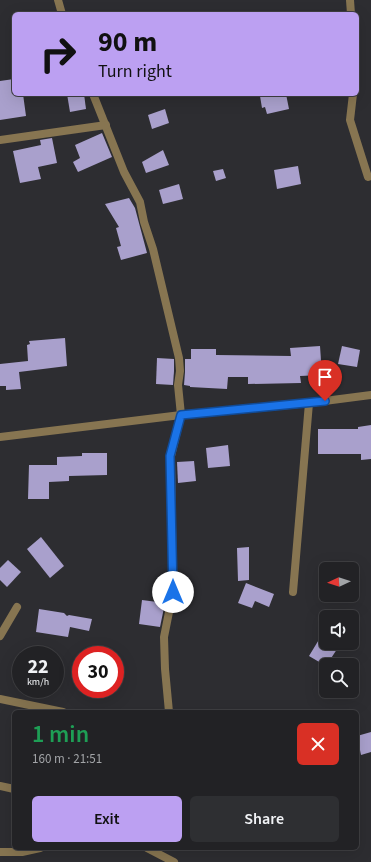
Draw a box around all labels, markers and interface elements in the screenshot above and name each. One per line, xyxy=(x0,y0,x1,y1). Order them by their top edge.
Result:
text: 90 m xyxy=(98,22,157,62)
icon: right xyxy=(32,28,84,80)
text: Turn right xyxy=(98,59,172,84)
pin xyxy=(308,360,342,401)
icon: arrive xyxy=(314,366,336,388)
north arrow xyxy=(319,562,359,602)
map controls xyxy=(319,562,359,698)
position arrow xyxy=(152,571,194,613)
button: sound xyxy=(319,610,359,650)
speed limit sign: 30 xyxy=(72,646,124,698)
text: 22 xyxy=(27,653,49,681)
button: search xyxy=(319,658,359,698)
text: km/h xyxy=(27,675,49,689)
text: 1 min xyxy=(32,717,89,752)
button: close xyxy=(297,723,339,765)
text: 160 m · 21:51 xyxy=(32,750,102,768)
button: Exit xyxy=(32,796,182,842)
button: Share xyxy=(190,796,339,842)

